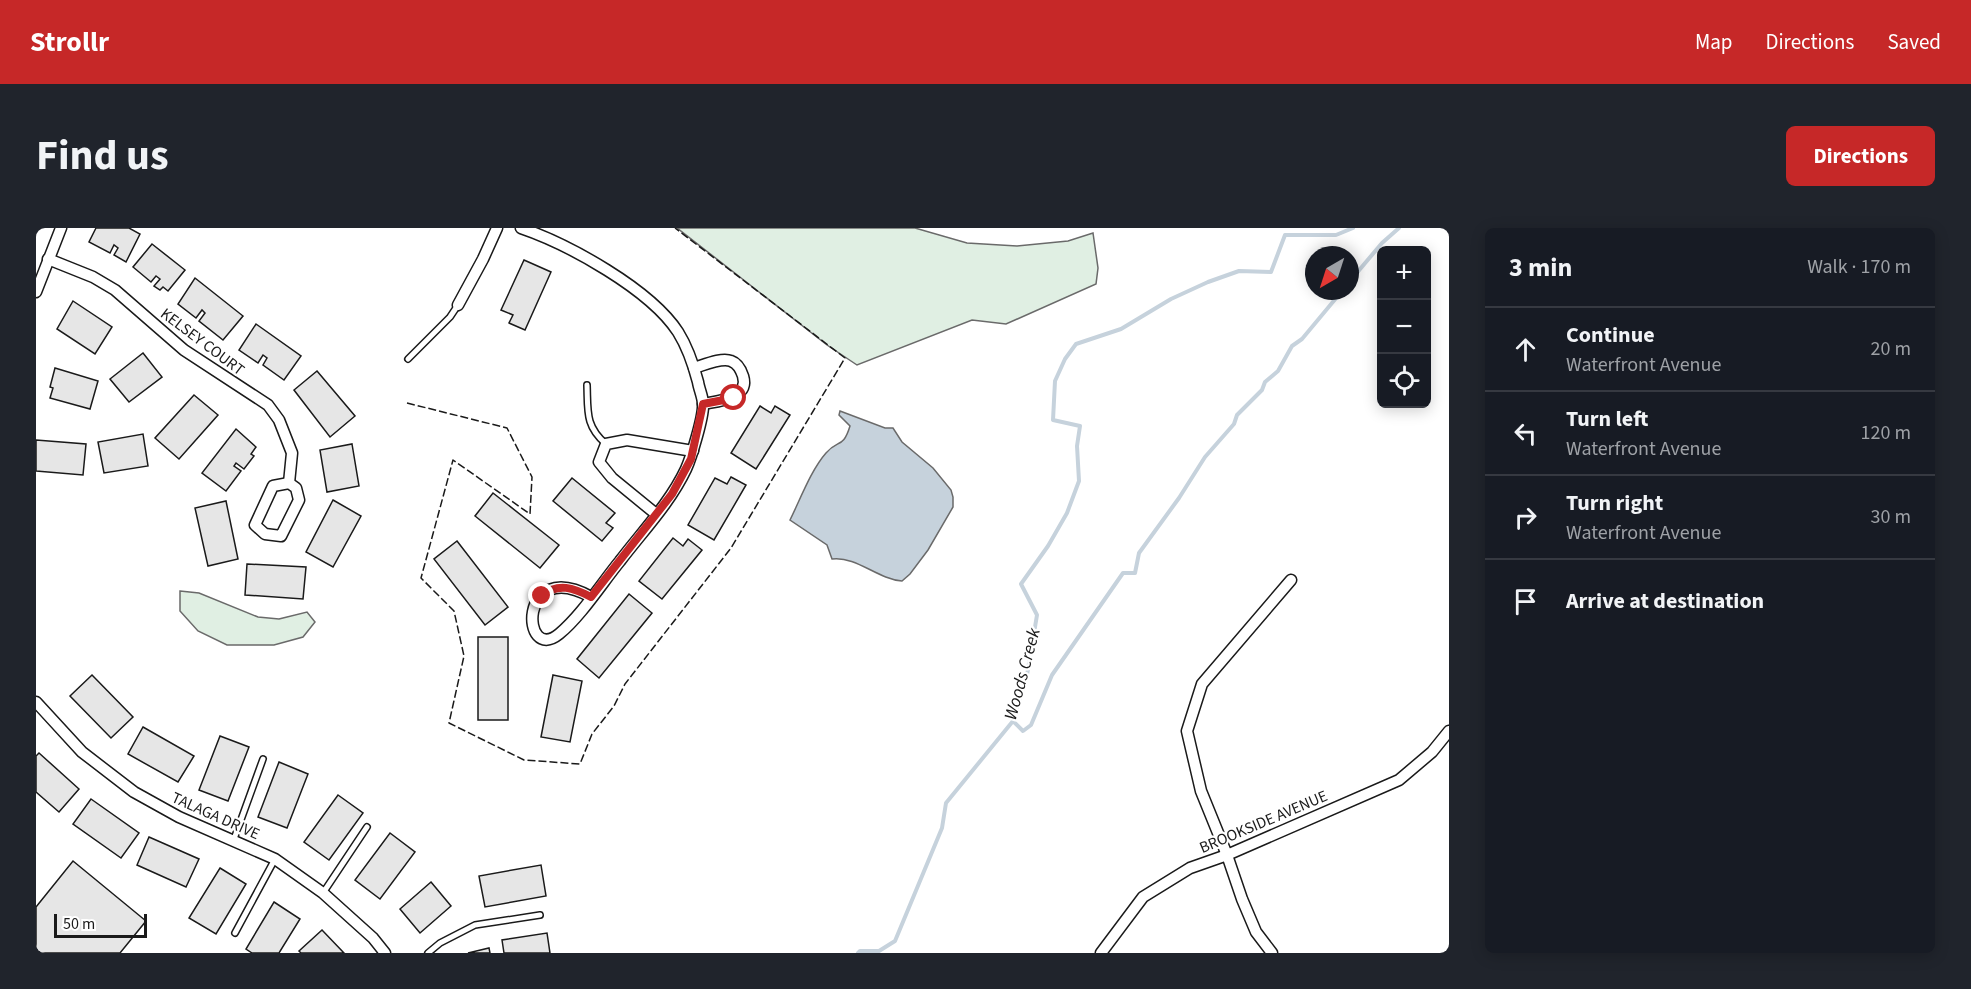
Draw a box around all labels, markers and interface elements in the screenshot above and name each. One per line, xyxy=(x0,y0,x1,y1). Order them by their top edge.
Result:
text: Strollr xyxy=(30,22,109,62)
text: Map xyxy=(1695,27,1733,57)
text: Directions xyxy=(1766,27,1854,57)
text: Saved xyxy=(1887,27,1941,57)
text: Find us xyxy=(36,126,169,186)
button: Directions xyxy=(1786,126,1935,186)
north arrow xyxy=(1305,246,1359,300)
map controls xyxy=(1377,246,1431,408)
button: + xyxy=(1377,246,1431,300)
text: 3 min xyxy=(1509,249,1572,286)
text: Walk · 170 m xyxy=(1807,253,1911,281)
button: − xyxy=(1377,300,1431,354)
street label: KELSEY COURT xyxy=(156,303,249,381)
text: Continue xyxy=(1566,319,1655,351)
icon: ahead xyxy=(1509,333,1542,366)
text: 20 m xyxy=(1871,335,1911,363)
text: Waterfront Avenue xyxy=(1566,351,1721,379)
button: locate xyxy=(1377,354,1431,408)
route start xyxy=(720,384,746,410)
text: Turn left xyxy=(1566,403,1648,435)
icon: left xyxy=(1509,417,1542,450)
text: 120 m xyxy=(1861,419,1911,447)
text: Waterfront Avenue xyxy=(1566,435,1721,463)
text: Turn right xyxy=(1566,487,1663,519)
icon: right xyxy=(1509,501,1542,534)
text: 30 m xyxy=(1871,503,1911,531)
text: Waterfront Avenue xyxy=(1566,519,1721,547)
route end xyxy=(528,582,554,608)
icon: arrive xyxy=(1509,585,1542,618)
text: Arrive at destination xyxy=(1566,585,1764,617)
water label: Woods Creek xyxy=(998,625,1047,723)
street label: BROOKSIDE AVENUE xyxy=(1196,785,1331,859)
street label: TALAGA DRIVE xyxy=(168,787,263,845)
scale bar xyxy=(54,911,147,938)
text: 50 m xyxy=(63,913,95,935)

